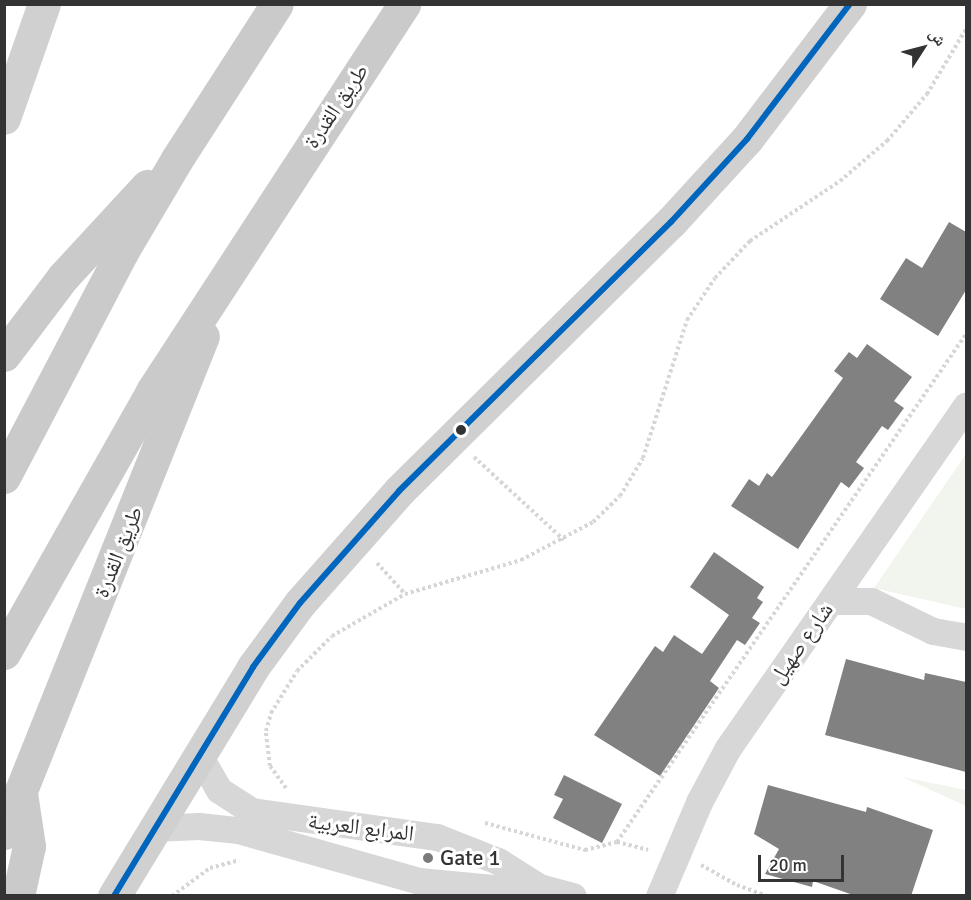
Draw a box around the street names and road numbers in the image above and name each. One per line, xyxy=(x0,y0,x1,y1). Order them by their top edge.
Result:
street label: طريق القدرة xyxy=(298,59,374,153)
street label: طريق القدرة xyxy=(88,502,148,602)
street label: شارع صهيل xyxy=(763,597,839,689)
street label: المرابع العربية xyxy=(307,807,415,847)

